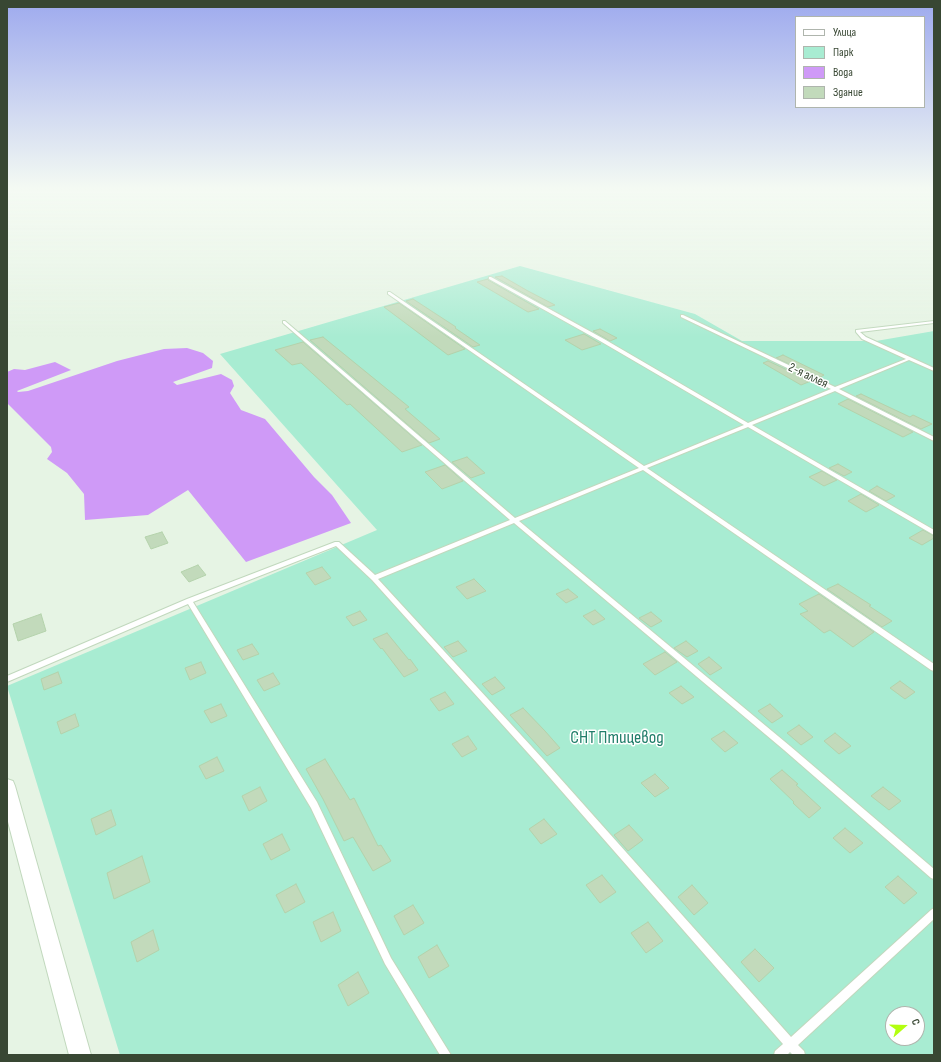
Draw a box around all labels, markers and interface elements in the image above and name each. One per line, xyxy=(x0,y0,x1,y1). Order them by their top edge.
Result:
legend xyxy=(795,16,925,108)
text: Улица xyxy=(833,25,856,40)
text: Парк xyxy=(833,45,853,60)
text: Вода xyxy=(833,65,853,80)
text: Здание xyxy=(833,85,863,100)
street label: 2-я аллея xyxy=(786,360,830,392)
park label: СНТ Птицевод xyxy=(570,727,664,749)
north arrow xyxy=(885,1006,925,1046)
text: С xyxy=(909,1017,923,1027)

